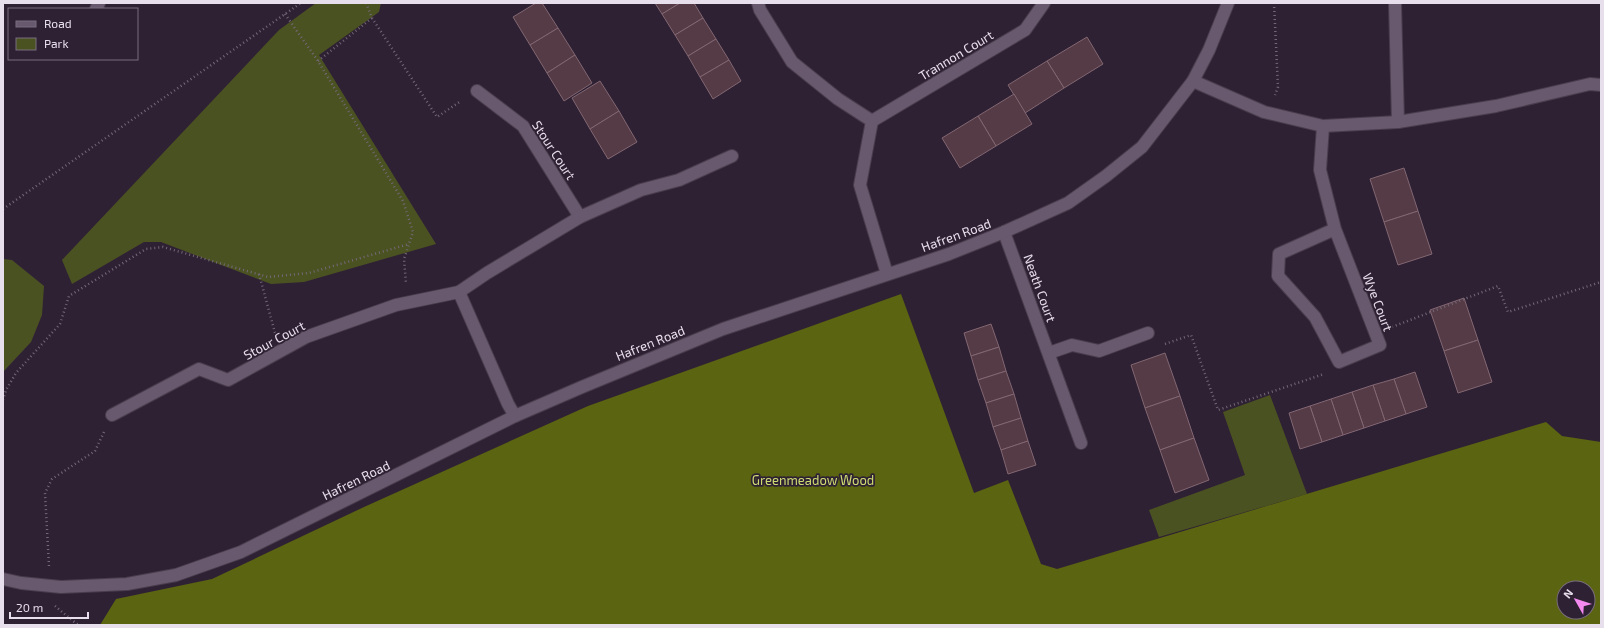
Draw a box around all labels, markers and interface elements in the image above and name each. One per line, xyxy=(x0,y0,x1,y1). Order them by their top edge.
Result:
legend xyxy=(8,8,138,60)
text: Road xyxy=(44,16,72,30)
street label: Trannon Court xyxy=(916,26,996,83)
text: Park xyxy=(44,36,69,50)
street label: Stour Court xyxy=(529,117,579,183)
street label: Hafren Road xyxy=(919,215,993,255)
street label: Neath Court xyxy=(1020,252,1060,324)
street label: Wye Court xyxy=(1360,270,1396,334)
street label: Stour Court xyxy=(241,317,307,363)
street label: Hafren Road xyxy=(613,322,687,364)
street label: Hafren Road xyxy=(320,457,392,503)
park label: Greenmeadow Wood xyxy=(752,472,874,488)
north arrow xyxy=(1556,580,1596,620)
text: N xyxy=(1560,586,1575,601)
scale bar xyxy=(10,594,88,620)
text: 20 m xyxy=(16,600,43,614)

